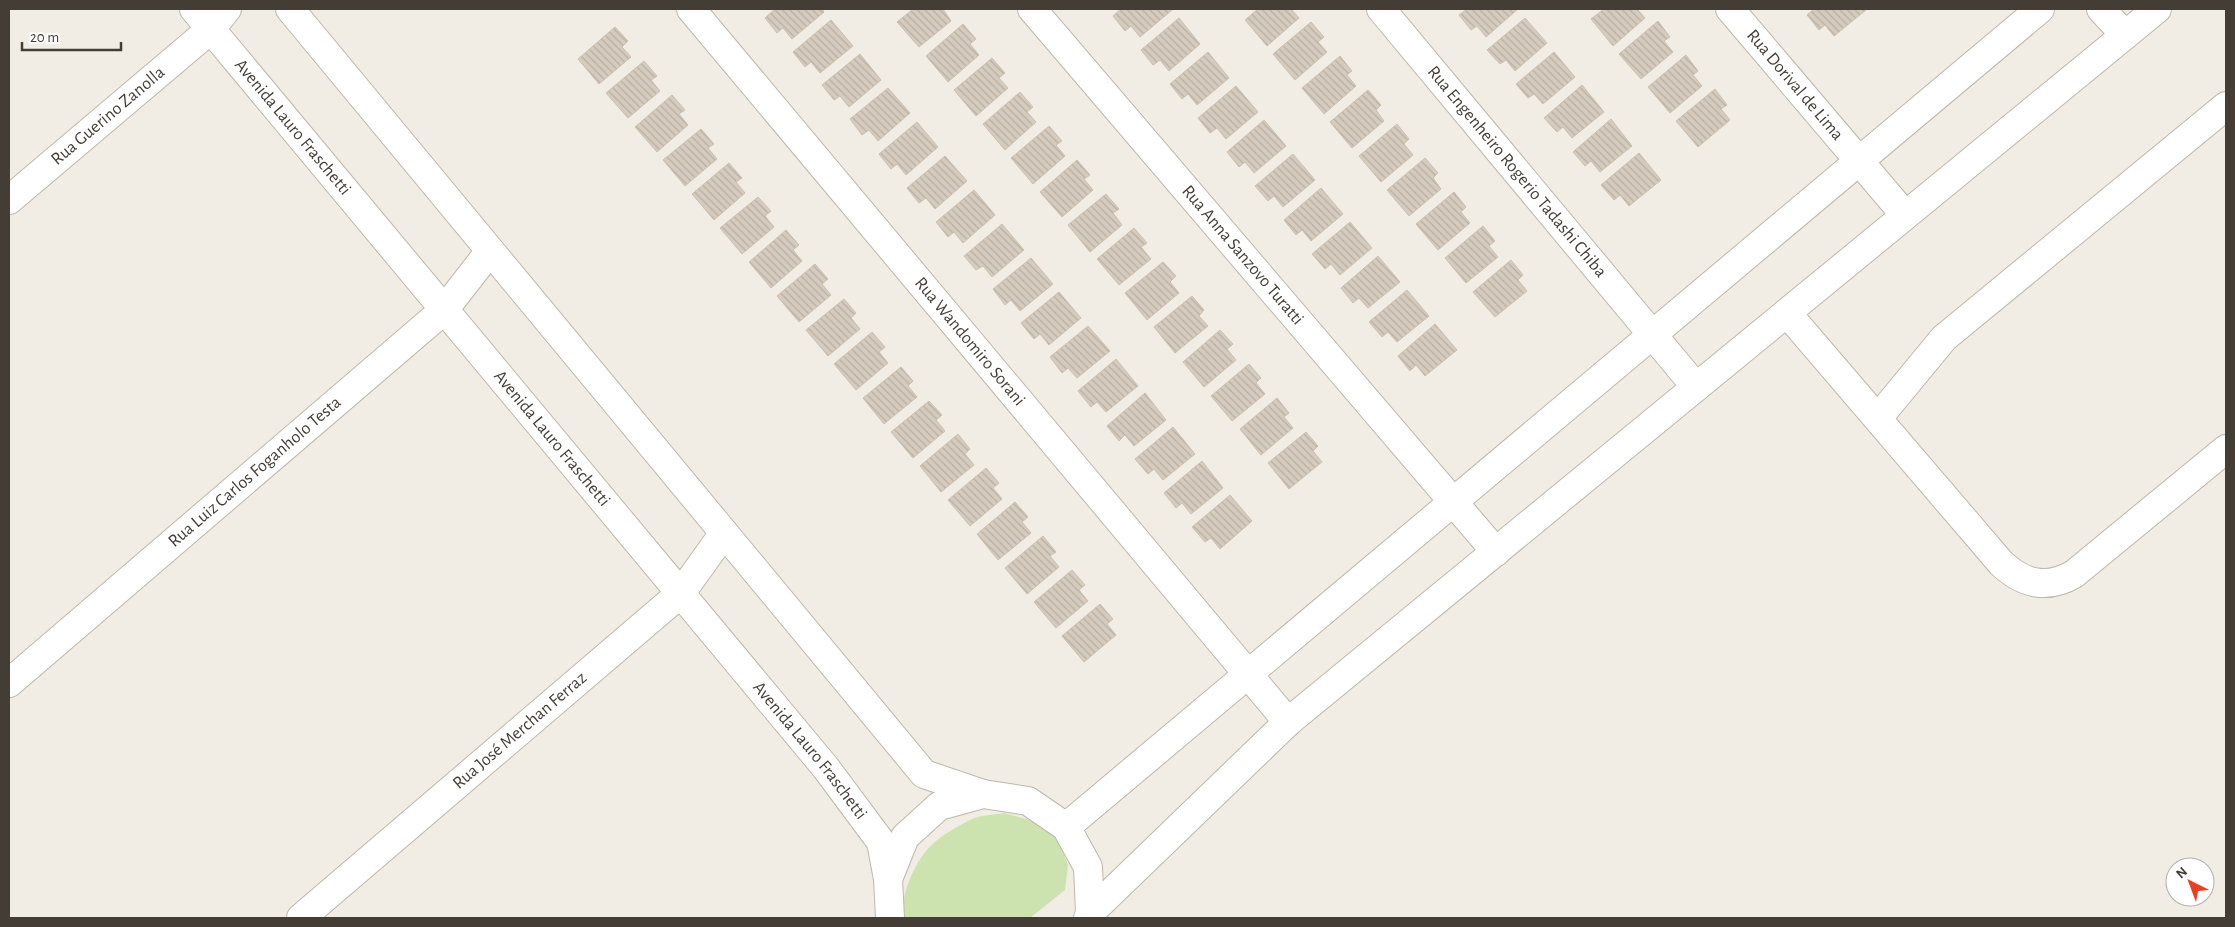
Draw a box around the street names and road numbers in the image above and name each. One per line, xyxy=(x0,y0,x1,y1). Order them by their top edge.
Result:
street label: Rua Dorival de Lima xyxy=(1743,26,1847,144)
street label: Avenida Lauro Fraschetti xyxy=(231,56,354,199)
street label: Rua Guerino Zanolla xyxy=(48,63,168,169)
street label: Rua Engenheiro Rogerio Tadashi Chiba xyxy=(1424,63,1610,281)
street label: Rua Anna Sanzovo Turatti xyxy=(1178,182,1307,328)
street label: Rua Wandomiro Sorani xyxy=(911,274,1028,409)
street label: Avenida Lauro Fraschetti xyxy=(490,367,613,510)
street label: Rua Luiz Carlos Foganholo Testa xyxy=(165,393,345,551)
street label: Rua José Merchan Ferraz xyxy=(450,669,590,793)
street label: Avenida Lauro Fraschetti xyxy=(749,678,870,823)

